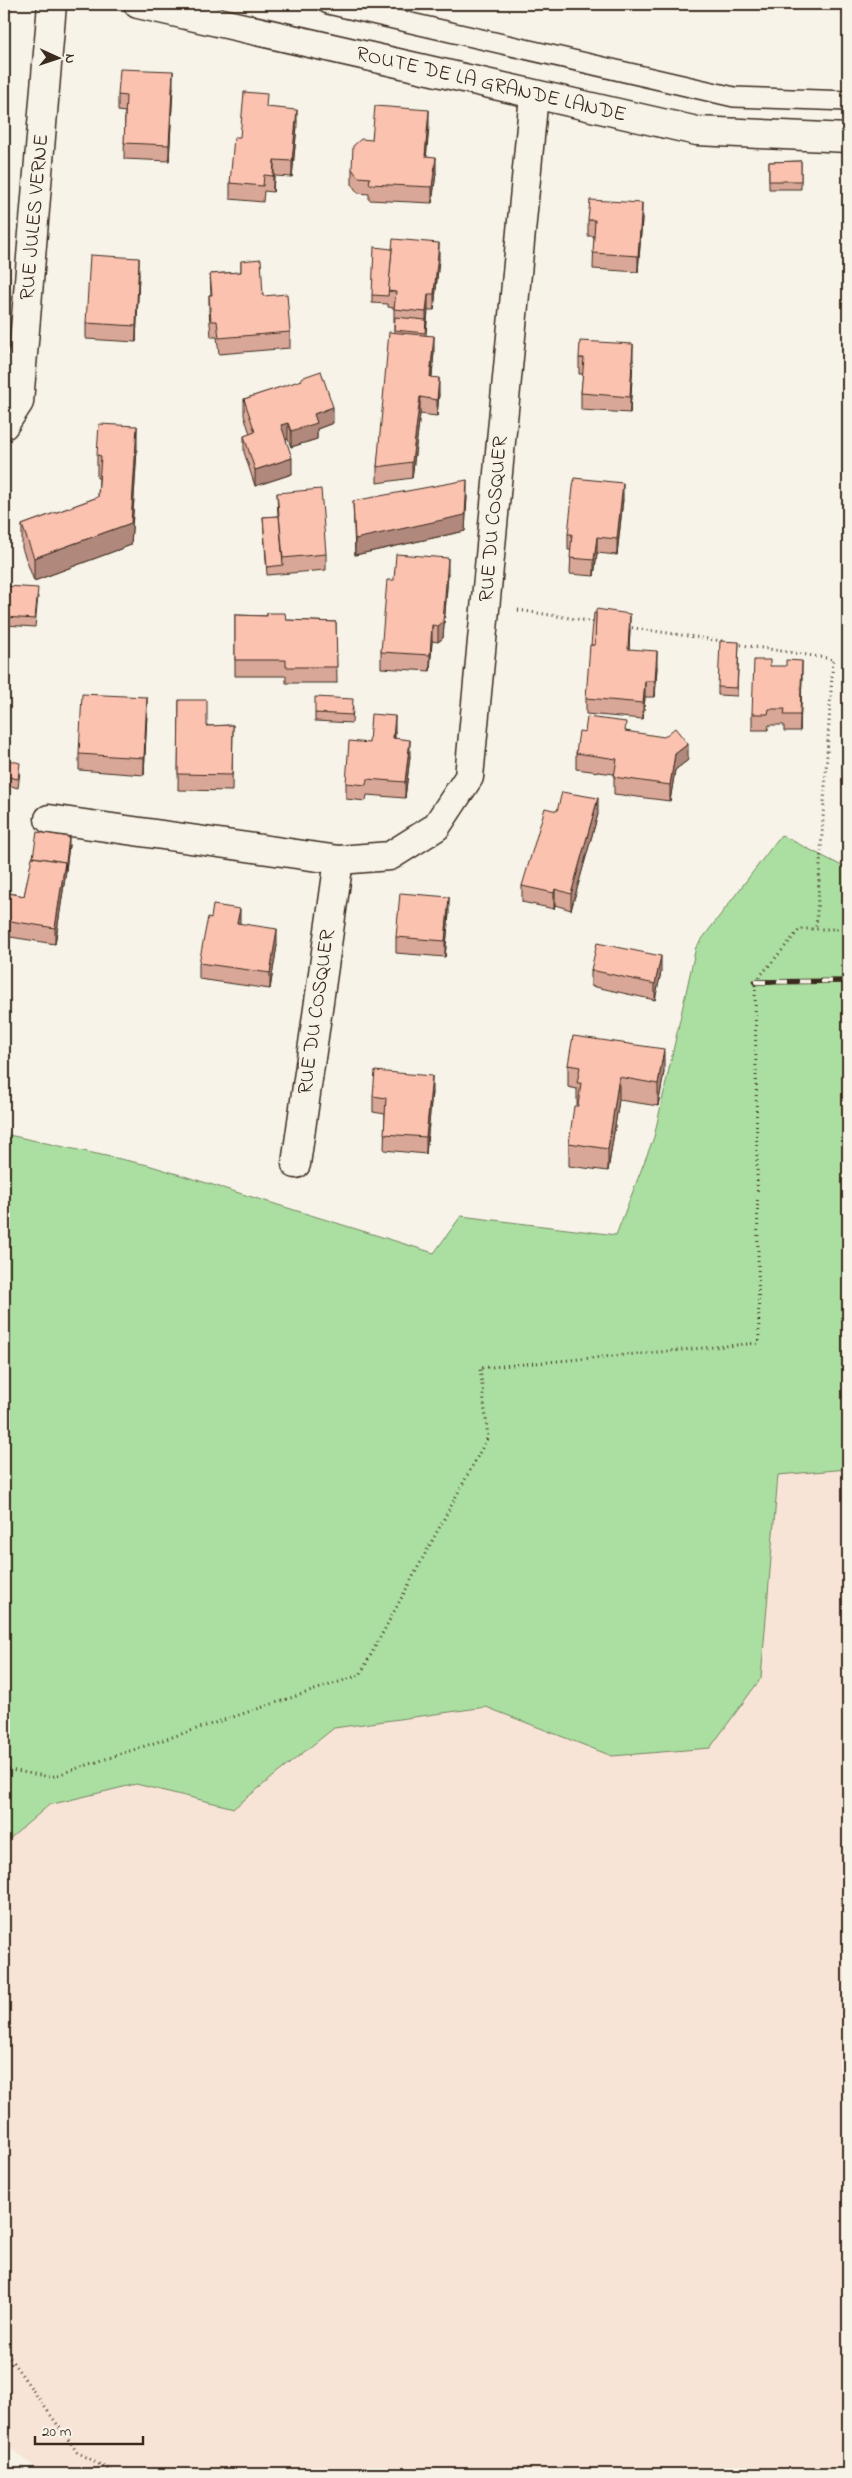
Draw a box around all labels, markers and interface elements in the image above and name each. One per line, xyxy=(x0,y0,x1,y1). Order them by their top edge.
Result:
north arrow xyxy=(32,32,82,82)
street label: ROUTE DE LA GRANDE LANDE xyxy=(353,39,629,131)
text: N xyxy=(59,53,80,64)
street label: RUE JULES VERNE xyxy=(13,133,57,301)
street label: RUE DU COSQUER xyxy=(472,435,516,603)
street label: RUE DU COSQUER xyxy=(291,927,343,1096)
scale bar xyxy=(35,2413,142,2445)
text: 20 m xyxy=(42,2421,72,2443)

